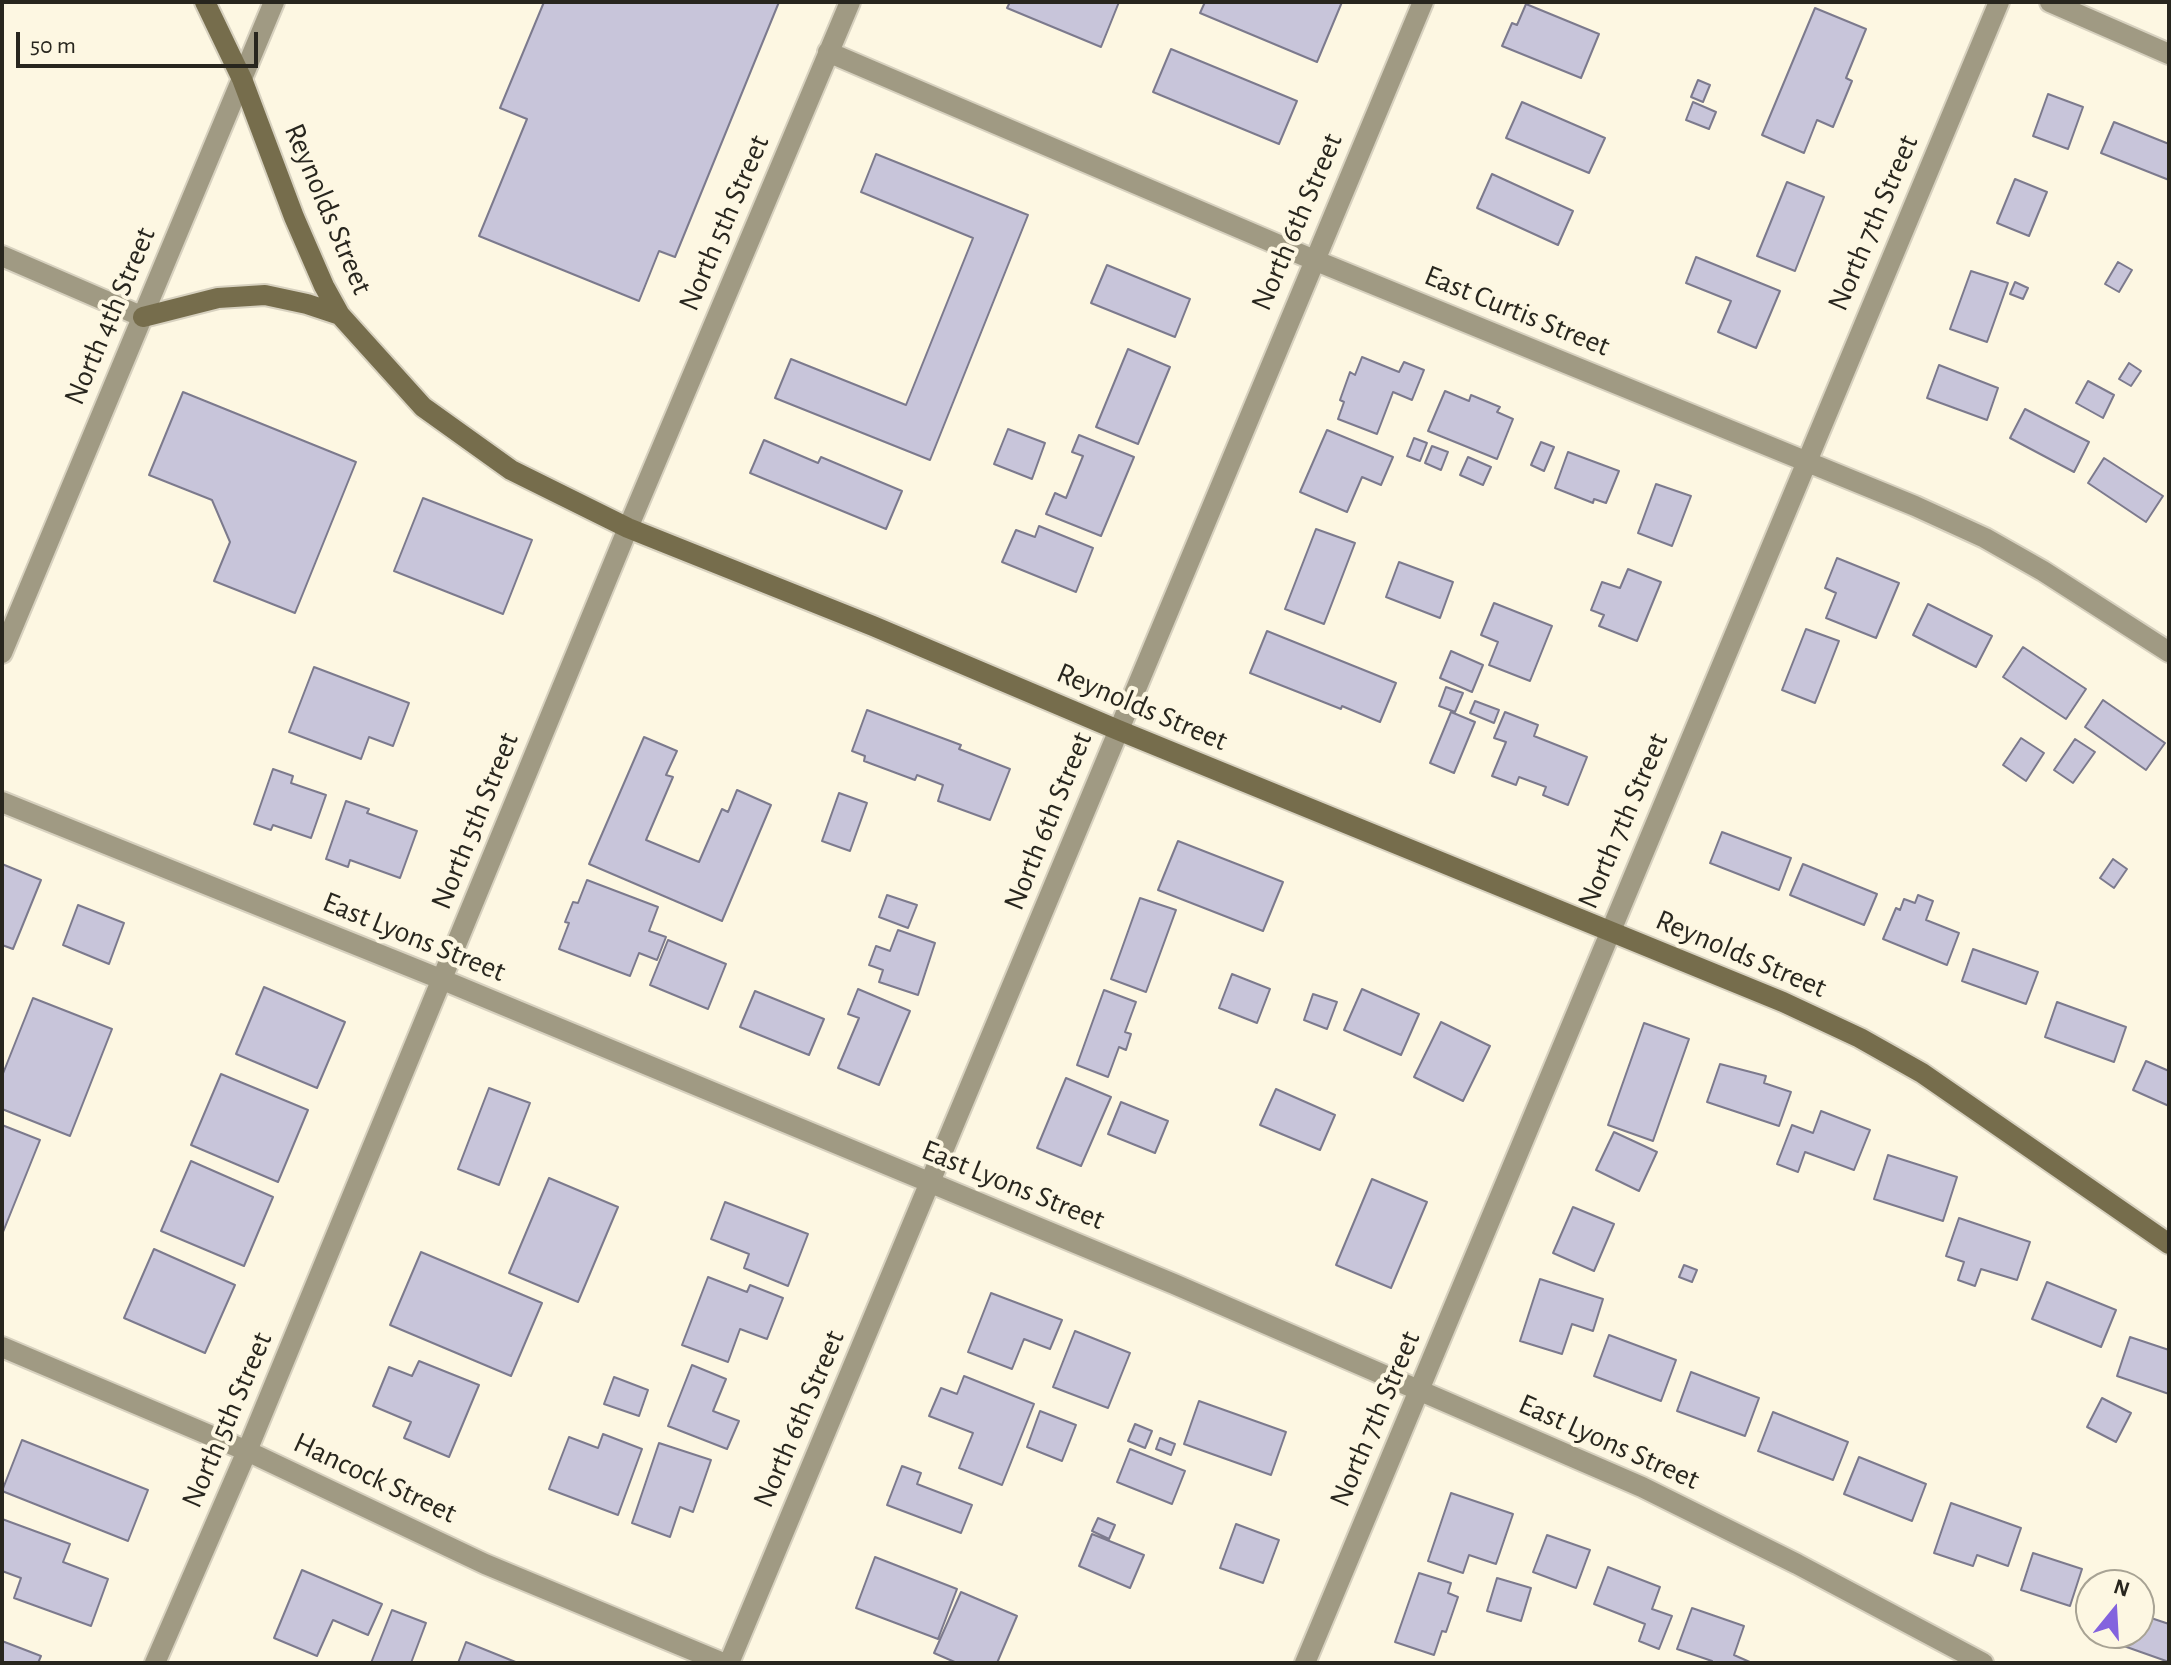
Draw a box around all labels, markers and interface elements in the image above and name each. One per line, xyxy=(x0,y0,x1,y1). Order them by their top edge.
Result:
scale bar xyxy=(20,16,262,66)
text: 50 m xyxy=(30,34,76,58)
street label: Reynolds Street xyxy=(276,118,380,300)
street label: North 6th Street xyxy=(1244,128,1350,316)
street label: North 5th Street xyxy=(671,130,777,316)
street label: North 7th Street xyxy=(1820,130,1926,316)
street label: North 4th Street xyxy=(56,222,164,410)
street label: East Curtis Street xyxy=(1419,257,1615,365)
street label: Reynolds Street xyxy=(1051,655,1233,759)
street label: North 5th Street xyxy=(423,727,527,915)
street label: North 6th Street xyxy=(996,727,1100,915)
street label: North 7th Street xyxy=(1570,728,1676,914)
street label: East Lyons Street xyxy=(317,884,511,990)
street label: Reynolds Street xyxy=(1650,902,1832,1006)
street label: East Lyons Street xyxy=(916,1132,1110,1238)
street label: North 6th Street xyxy=(746,1325,852,1513)
street label: North 7th Street xyxy=(1322,1326,1428,1512)
street label: North 5th Street xyxy=(174,1327,280,1513)
street label: East Lyons Street xyxy=(1513,1386,1705,1498)
street label: Hancock Street xyxy=(288,1424,462,1532)
north arrow xyxy=(2075,1569,2155,1649)
text: N xyxy=(2111,1575,2132,1601)

